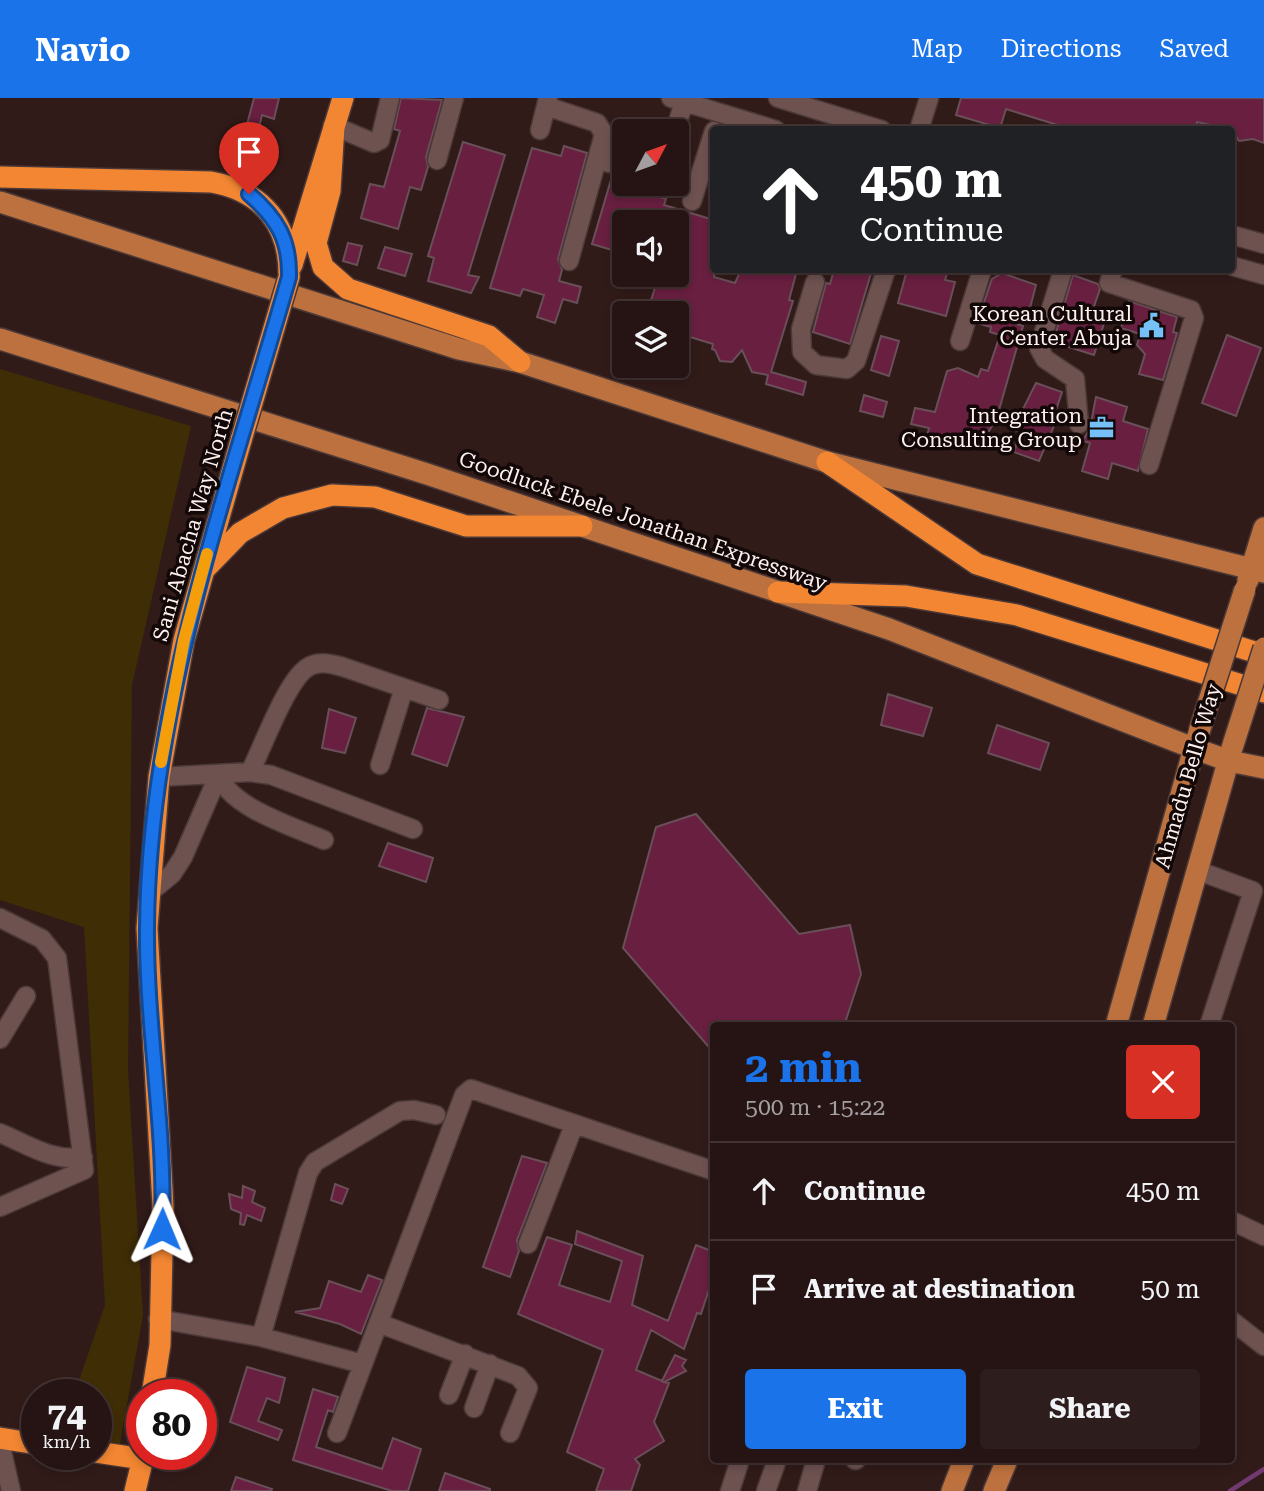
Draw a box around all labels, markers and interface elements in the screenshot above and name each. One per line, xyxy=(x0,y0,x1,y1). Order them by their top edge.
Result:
text: Navio xyxy=(35,30,130,69)
text: Map xyxy=(911,35,963,63)
text: Directions xyxy=(1001,35,1121,63)
text: Saved xyxy=(1159,35,1229,63)
north arrow xyxy=(612,119,690,196)
map controls xyxy=(612,119,689,378)
pin xyxy=(219,122,279,194)
icon: arrive xyxy=(230,133,268,171)
text: 450 m xyxy=(860,152,1002,209)
icon: ahead xyxy=(745,154,836,245)
button: sound xyxy=(612,210,689,287)
text: Continue xyxy=(860,211,1003,249)
button: layers xyxy=(612,301,689,378)
place label: Korean Cultural Center Abuja xyxy=(972,302,1133,350)
public building icon: Korean Cultural Center Abuja xyxy=(1138,312,1166,340)
place label: Integration Consulting Group xyxy=(901,404,1082,452)
street label: Sani Abacha Way North xyxy=(148,406,238,644)
office icon: Integration Consulting Group xyxy=(1088,414,1116,442)
street label: Goodluck Ebele Jonathan Expressway xyxy=(456,447,831,596)
street label: Ahmadu Bello Way xyxy=(1150,680,1226,871)
text: 2 min xyxy=(745,1043,862,1092)
button: close xyxy=(1126,1045,1200,1119)
text: 500 m · 15:22 xyxy=(745,1094,885,1121)
icon: ahead xyxy=(745,1172,783,1210)
text: Continue xyxy=(804,1176,926,1206)
text: 450 m xyxy=(1126,1176,1200,1206)
position arrow xyxy=(125,1192,199,1266)
icon: arrive xyxy=(745,1270,783,1308)
text: Arrive at destination xyxy=(804,1274,1075,1304)
text: 50 m xyxy=(1141,1274,1200,1304)
button: Exit xyxy=(745,1369,966,1449)
button: Share xyxy=(980,1369,1200,1449)
speed limit sign: 80 xyxy=(126,1379,217,1470)
text: 74 xyxy=(47,1395,86,1436)
text: km/h xyxy=(42,1431,91,1452)

